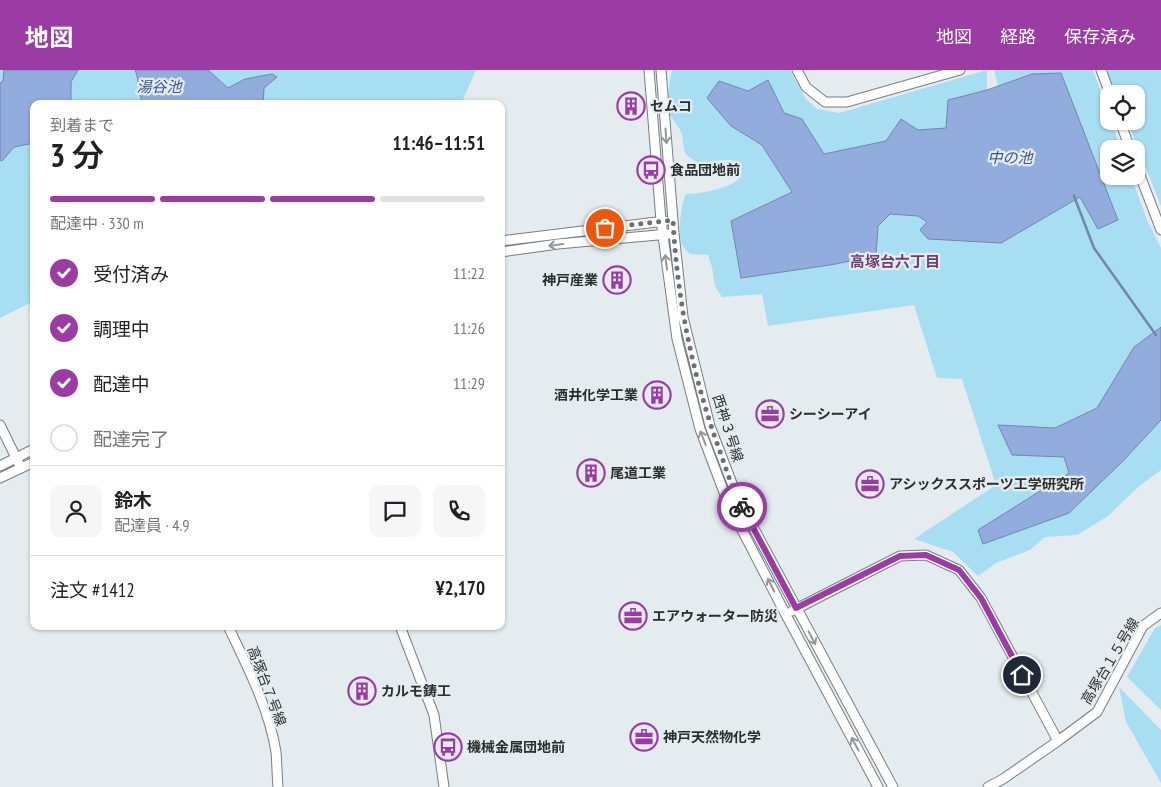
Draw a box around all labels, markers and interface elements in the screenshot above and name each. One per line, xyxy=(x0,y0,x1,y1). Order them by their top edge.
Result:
text: 地図 xyxy=(25,22,73,53)
text: 地図 xyxy=(936,25,972,48)
text: 経路 xyxy=(1000,25,1036,48)
text: 保存済み xyxy=(1064,25,1136,48)
water label: 湯谷池 xyxy=(136,77,183,96)
map controls xyxy=(1100,85,1145,185)
button: locate xyxy=(1100,85,1145,130)
building icon: セムコ xyxy=(616,91,646,121)
place label: セムコ xyxy=(650,97,692,115)
text: 到着まで xyxy=(50,115,114,135)
one-way arrow xyxy=(662,128,671,144)
text: 11:46–11:51 xyxy=(392,131,485,155)
text: 3 分 xyxy=(50,134,104,176)
button: layers xyxy=(1100,140,1145,185)
water label: 中の池 xyxy=(987,148,1034,167)
bus stop icon: 食品団地前 xyxy=(636,155,666,185)
place label: 食品団地前 xyxy=(670,161,740,179)
pin xyxy=(584,207,626,249)
text: 配達中 · 330 m xyxy=(50,213,144,233)
icon: bag xyxy=(591,214,619,242)
one-way arrow xyxy=(548,240,564,250)
district label: 高塚台六丁目 xyxy=(850,252,940,271)
one-way arrow xyxy=(661,254,671,270)
icon: check xyxy=(50,259,78,287)
text: 受付済み xyxy=(93,262,169,286)
text: 11:22 xyxy=(453,263,485,283)
building icon: 神戸産業 xyxy=(602,265,632,295)
place label: 神戸産業 xyxy=(542,271,598,289)
icon: check xyxy=(50,314,78,342)
text: 調理中 xyxy=(93,317,150,341)
text: 11:26 xyxy=(453,318,485,338)
icon: check xyxy=(50,369,78,397)
text: 配達中 xyxy=(93,372,150,396)
text: 11:29 xyxy=(453,373,485,393)
building icon: 酒井化学工業 xyxy=(642,380,672,410)
place label: 酒井化学工業 xyxy=(554,386,638,404)
street label: 西神３号線 xyxy=(709,392,747,464)
office icon: シーシーアイ xyxy=(755,399,785,429)
place label: シーシーアイ xyxy=(789,405,871,423)
text: 配達完了 xyxy=(93,427,169,451)
one-way arrow xyxy=(698,431,707,446)
building icon: 尾道工業 xyxy=(576,458,606,488)
place label: 尾道工業 xyxy=(610,464,666,482)
office icon: アシックススポーツ工学研究所 xyxy=(855,469,885,499)
place label: アシックススポーツ工学研究所 xyxy=(889,475,1084,493)
courier xyxy=(717,482,767,532)
button: person xyxy=(50,485,102,537)
button: chat xyxy=(369,485,421,537)
button: phone xyxy=(433,485,485,537)
text: 鈴木 xyxy=(114,488,152,512)
icon: bike xyxy=(728,493,756,521)
text: 配達員 · 4.9 xyxy=(114,515,189,535)
text: ¥2,170 xyxy=(435,576,485,600)
text: 注文 #1412 xyxy=(50,578,135,602)
one-way arrow xyxy=(766,578,775,593)
office icon: エアウォーター防災 xyxy=(618,601,648,631)
place label: エアウォーター防災 xyxy=(652,607,778,625)
street label: 高塚台１５号線 xyxy=(1077,614,1143,708)
one-way arrow xyxy=(808,630,818,645)
street label: 高塚台７号線 xyxy=(244,644,290,728)
pin xyxy=(1001,654,1043,696)
icon: home xyxy=(1008,661,1036,689)
building icon: カルモ鋳工 xyxy=(347,676,377,706)
place label: カルモ鋳工 xyxy=(381,682,451,700)
office icon: 神戸天然物化学 xyxy=(629,722,659,752)
place label: 神戸天然物化学 xyxy=(663,728,761,746)
bus stop icon: 機械金属団地前 xyxy=(433,732,463,762)
one-way arrow xyxy=(850,737,860,752)
place label: 機械金属団地前 xyxy=(467,738,565,756)

